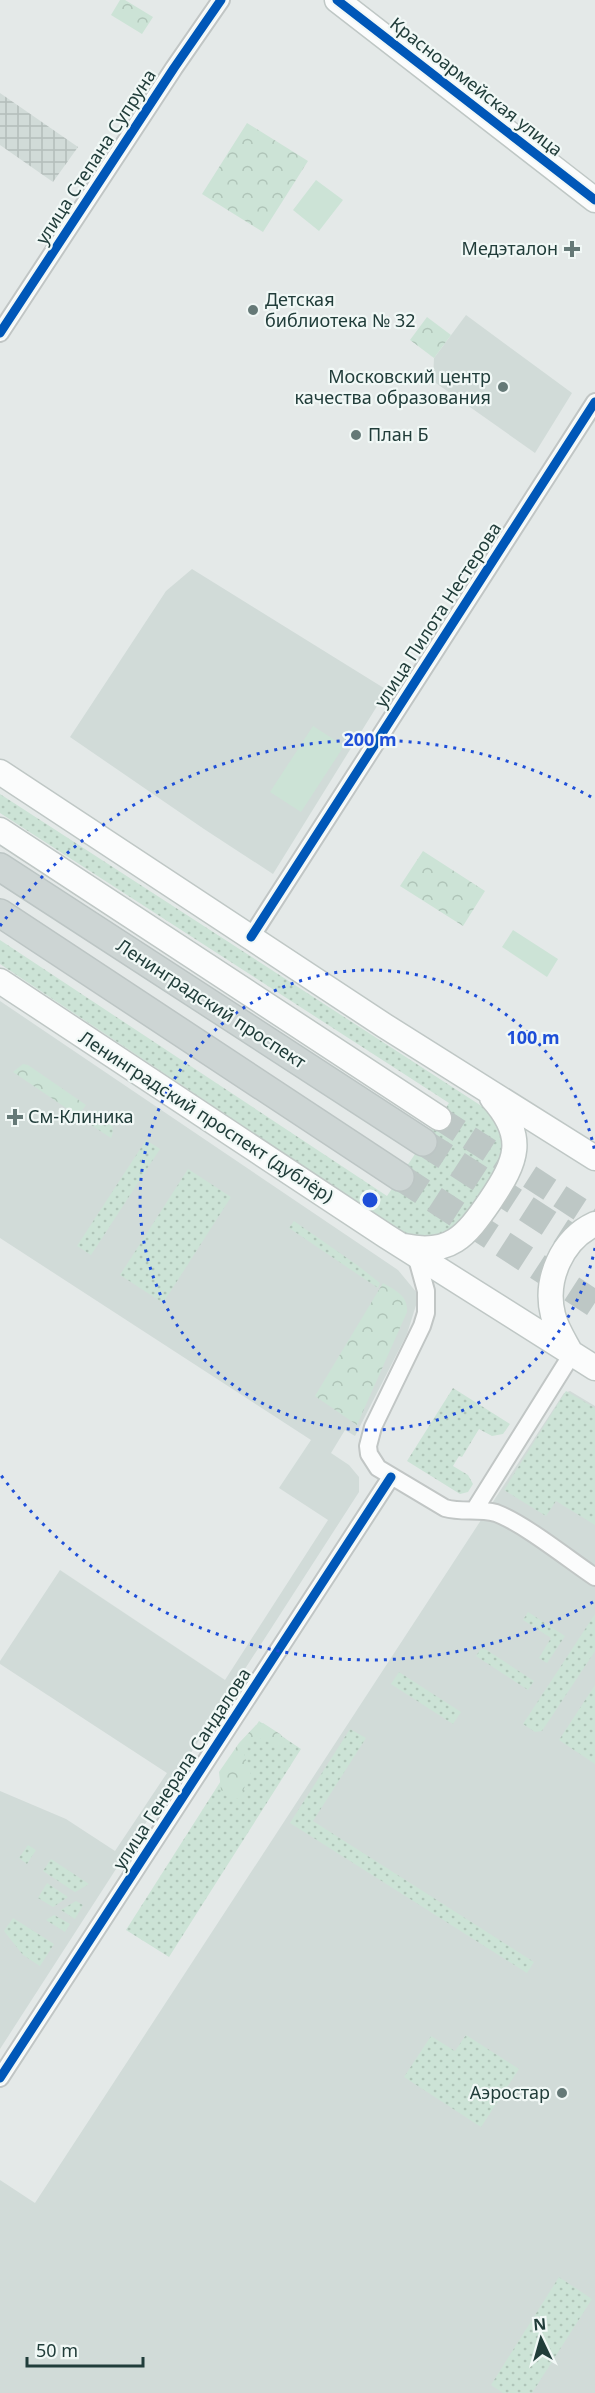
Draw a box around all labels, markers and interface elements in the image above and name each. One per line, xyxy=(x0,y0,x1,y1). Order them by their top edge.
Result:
street label: Красноармейская улица xyxy=(385,11,568,161)
street label: улица Степана Супруна xyxy=(29,64,161,249)
place label: Медэталон xyxy=(462,236,558,260)
marker: Медэталон xyxy=(563,240,581,258)
place label: Детская библиотека № 32 xyxy=(265,287,416,332)
marker: Детская библиотека № 32 xyxy=(246,303,260,317)
place label: Московский центр качества образования xyxy=(295,364,491,409)
marker: Московский центр качества образования xyxy=(496,380,510,394)
place label: План Б xyxy=(368,422,429,446)
marker: План Б xyxy=(349,428,363,442)
street label: улица Пилота Нестерова xyxy=(368,517,506,712)
text: 200 m xyxy=(343,727,397,751)
street label: Ленинградский проспект xyxy=(112,933,311,1074)
street label: Ленинградский проспект (дублёр) xyxy=(75,1025,338,1208)
text: 100 m xyxy=(506,1025,560,1049)
place label: См-Клиника xyxy=(28,1104,134,1128)
marker: См-Клиника xyxy=(6,1108,24,1126)
centre of rings xyxy=(360,1190,380,1210)
street label: улица Генерала Сандалова xyxy=(107,1663,256,1874)
place label: Аэростар xyxy=(470,2080,550,2104)
marker: Аэростар xyxy=(555,2086,569,2100)
north arrow xyxy=(511,2309,571,2369)
text: N xyxy=(532,2313,547,2336)
scale bar xyxy=(27,2330,142,2368)
text: 50 m xyxy=(36,2338,78,2362)

